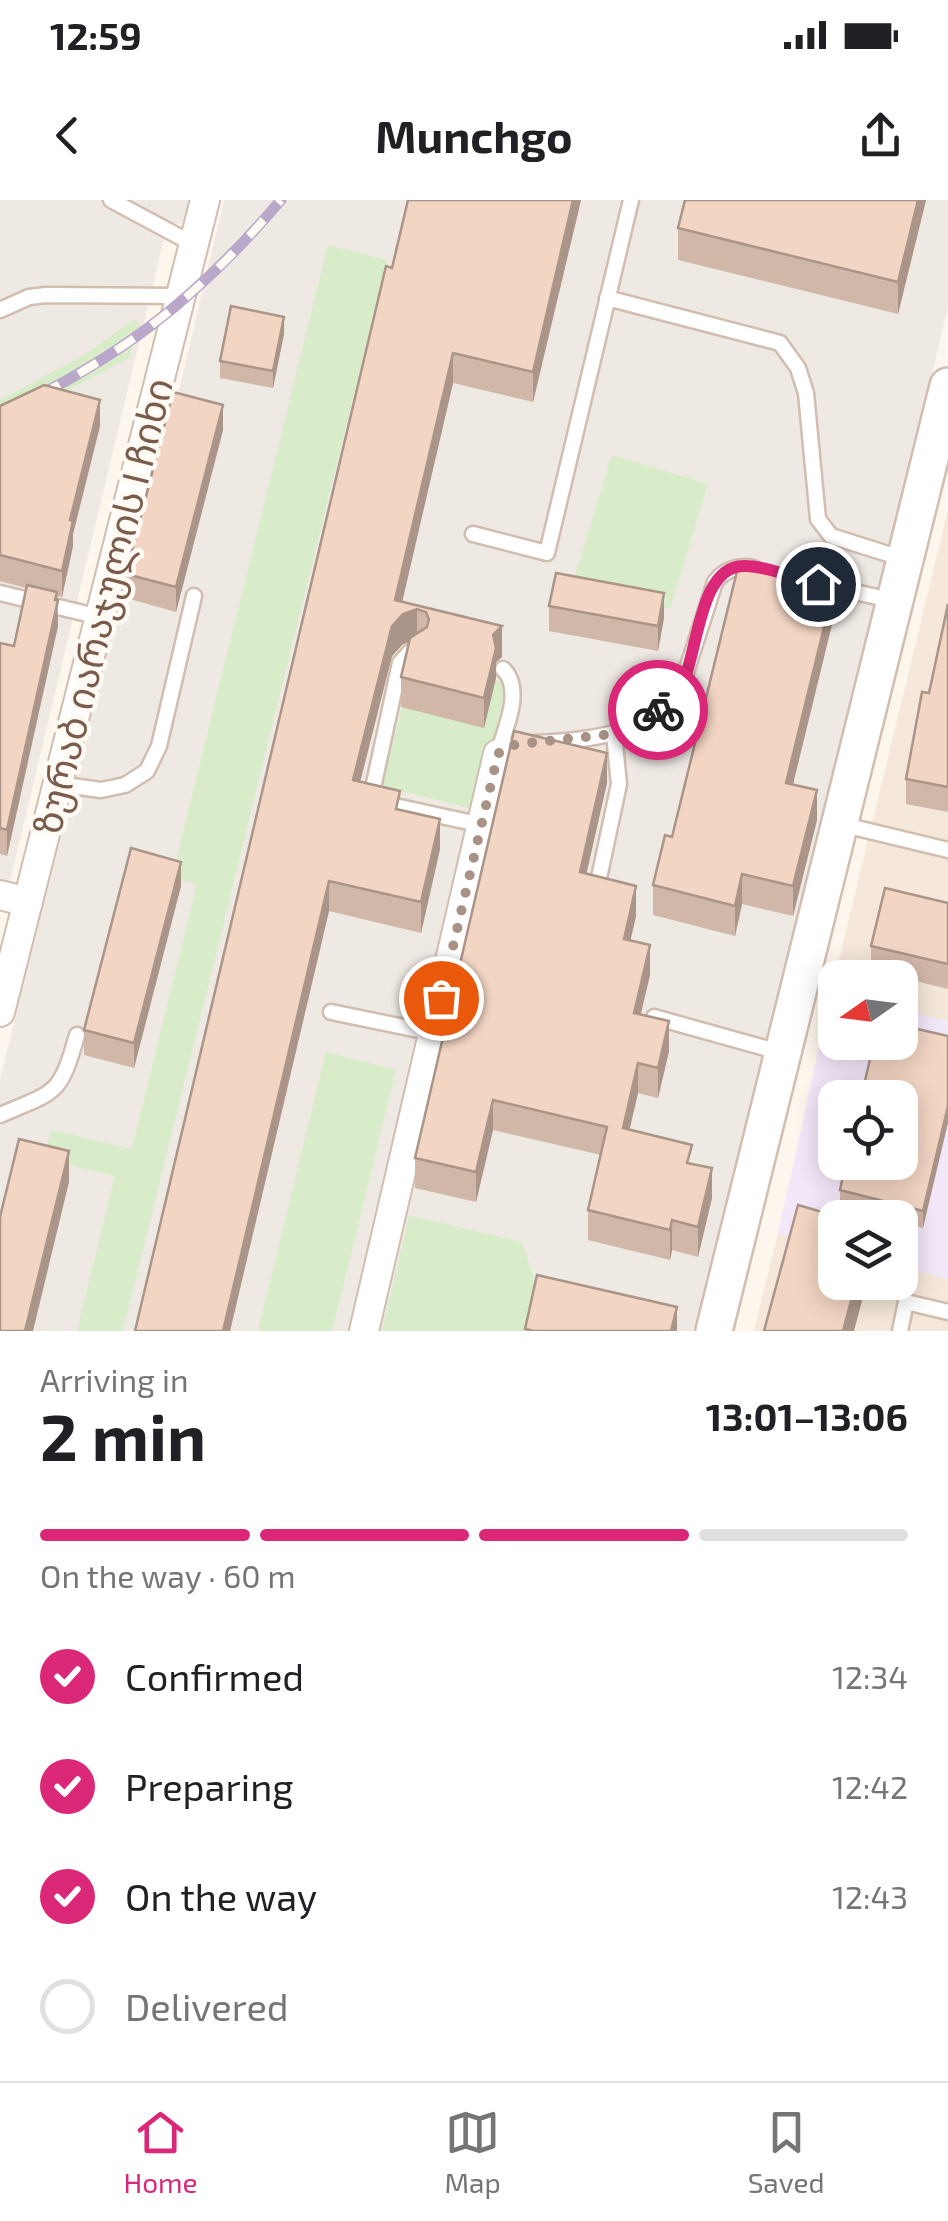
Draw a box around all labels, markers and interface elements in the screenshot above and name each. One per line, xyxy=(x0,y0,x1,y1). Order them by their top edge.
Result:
text: 12:59 xyxy=(50,12,142,58)
icon: back xyxy=(40,108,95,163)
text: Munchgo xyxy=(375,108,573,162)
icon: share xyxy=(853,108,908,163)
street label: ზურაბ იარაჯულის I ჩიხი xyxy=(23,373,183,839)
pin xyxy=(776,542,861,627)
icon: home xyxy=(791,557,846,612)
courier xyxy=(608,660,708,760)
icon: bike xyxy=(631,683,686,738)
pin xyxy=(399,956,484,1041)
north arrow xyxy=(818,960,918,1060)
map controls xyxy=(818,960,918,1300)
icon: bag xyxy=(414,971,469,1026)
button: locate xyxy=(818,1080,918,1180)
button: layers xyxy=(818,1200,918,1300)
text: Arriving in xyxy=(40,1360,189,1398)
text: 13:01–13:06 xyxy=(706,1393,908,1439)
text: 2 min xyxy=(40,1396,206,1474)
text: On the way · 60 m xyxy=(40,1556,296,1594)
icon: check xyxy=(40,1649,95,1704)
text: Confirmed xyxy=(125,1653,304,1699)
text: 12:34 xyxy=(832,1657,908,1695)
icon: check xyxy=(40,1759,95,1814)
text: Preparing xyxy=(125,1763,293,1809)
text: 12:42 xyxy=(832,1767,908,1805)
icon: check xyxy=(40,1869,95,1924)
text: On the way xyxy=(125,1873,317,1919)
text: 12:43 xyxy=(832,1877,908,1915)
text: Delivered xyxy=(125,1983,289,2029)
tab: Home xyxy=(123,2105,198,2199)
tab: Map xyxy=(445,2105,501,2199)
tab: Saved xyxy=(748,2105,825,2199)

